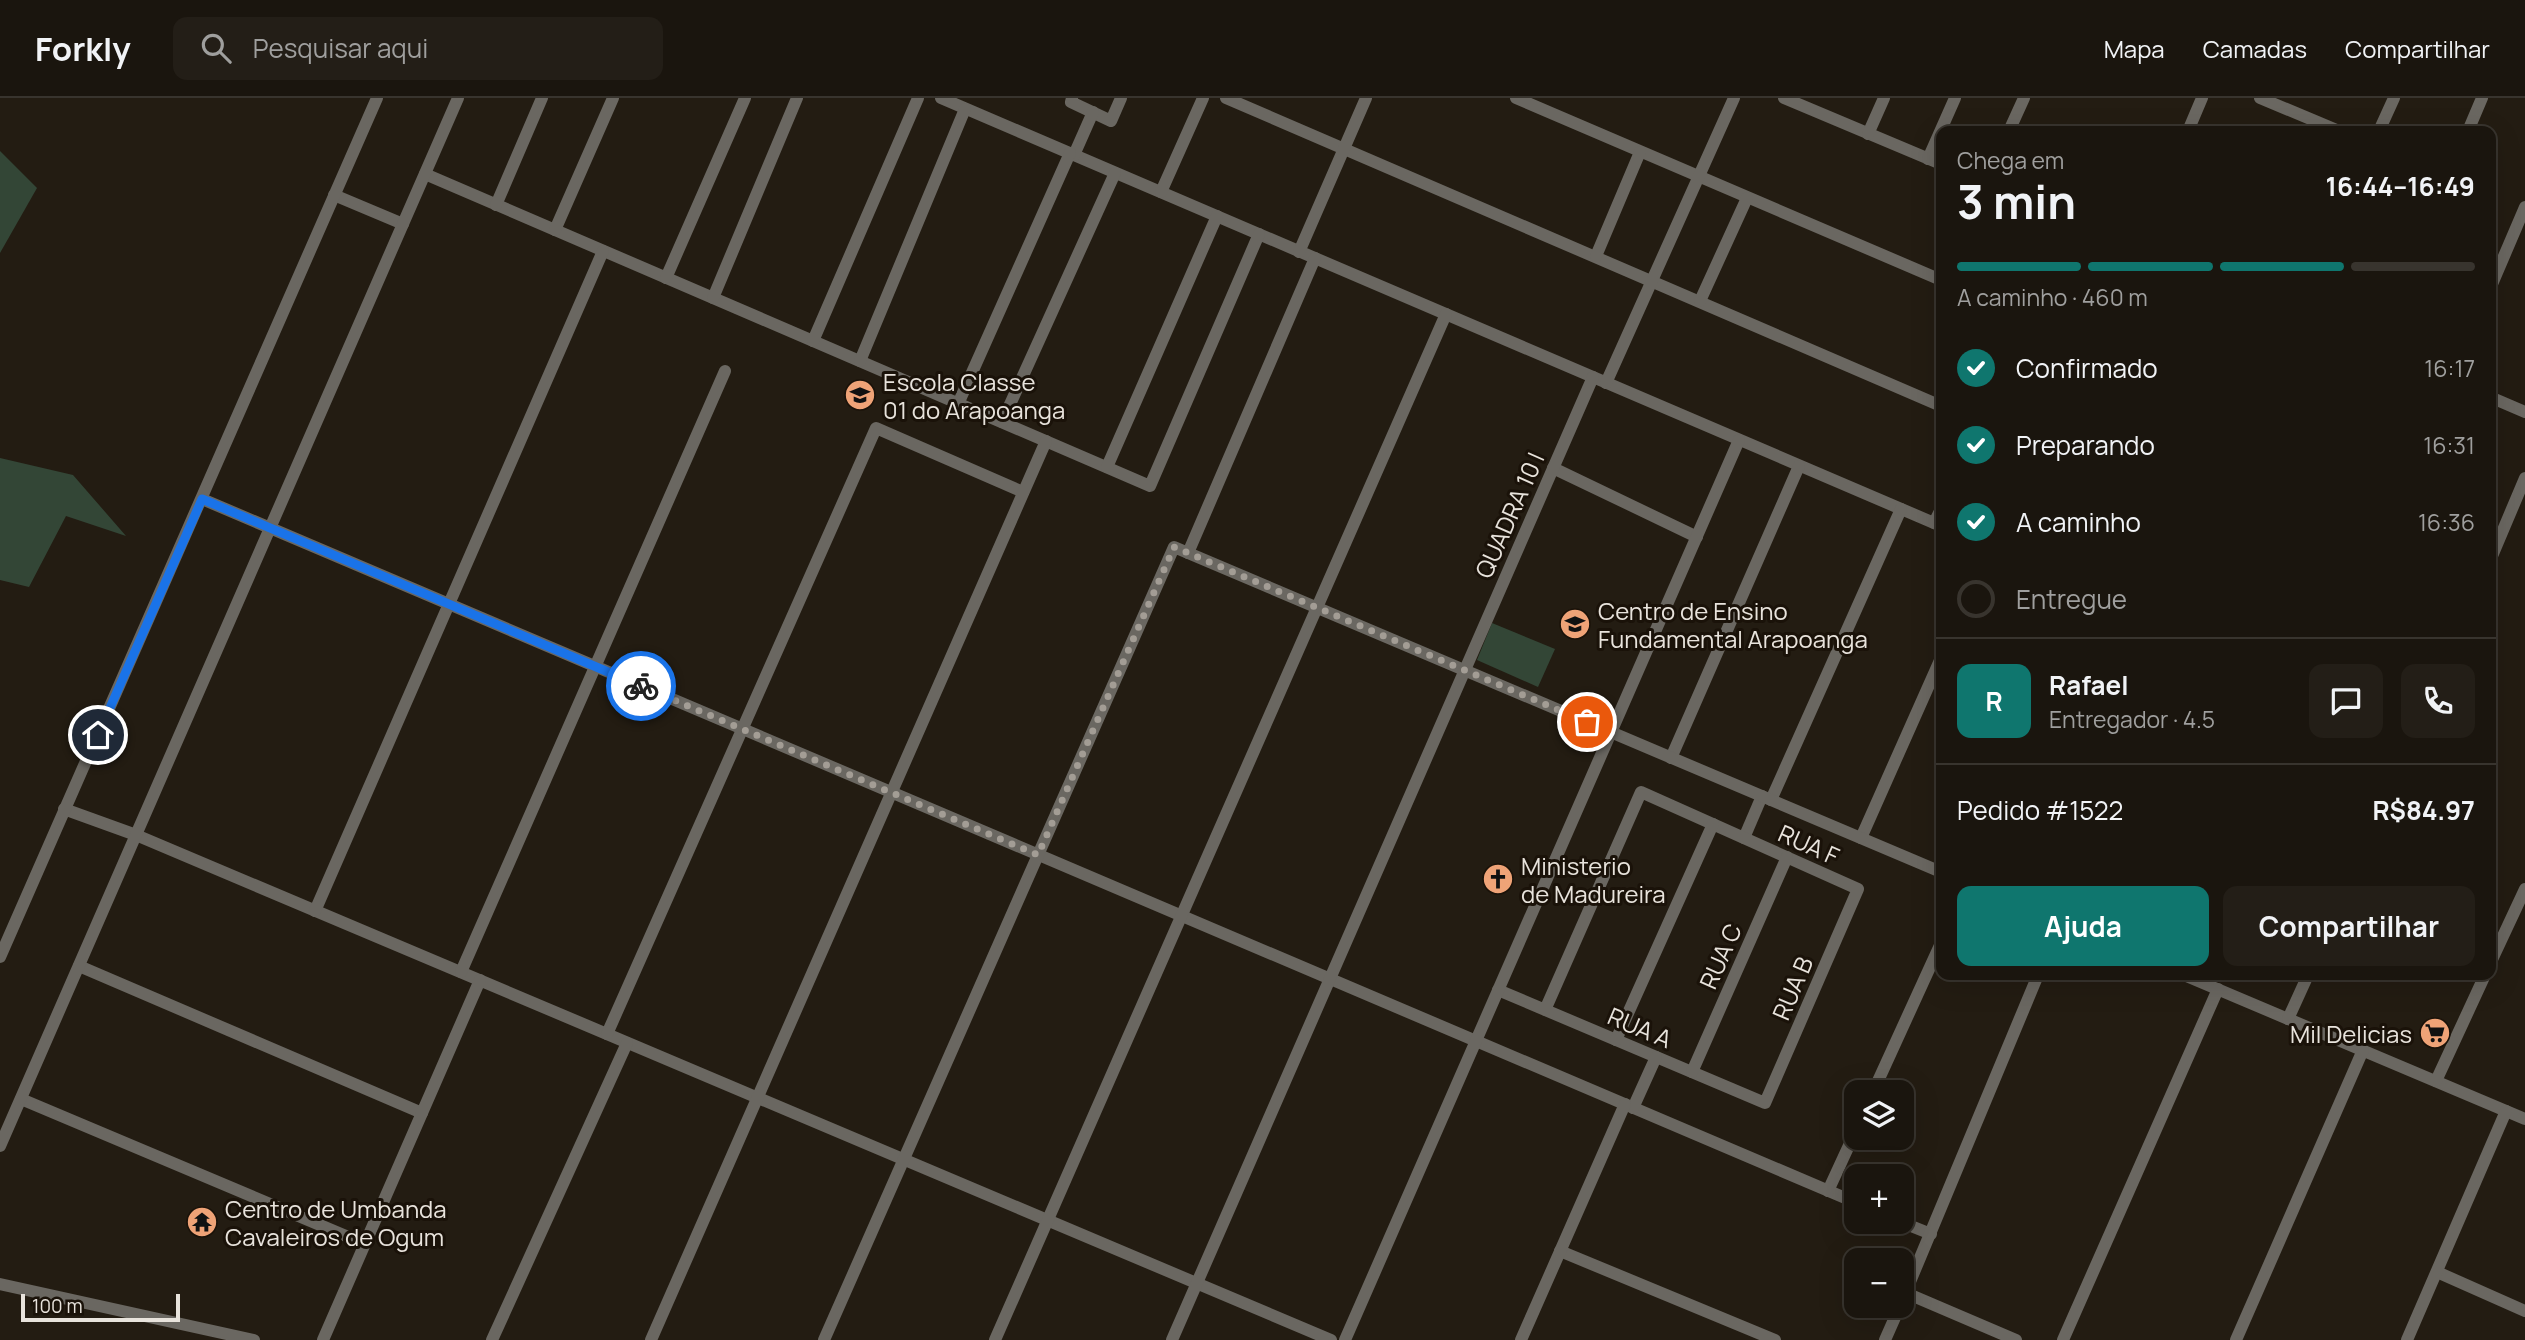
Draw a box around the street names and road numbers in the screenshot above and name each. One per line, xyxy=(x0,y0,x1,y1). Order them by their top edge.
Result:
street label: QUADRA 10 I xyxy=(1467,447,1551,583)
street label: RUA F xyxy=(1773,816,1845,872)
street label: RUA C xyxy=(1691,918,1749,994)
street label: RUA B xyxy=(1764,951,1820,1025)
street label: RUA A xyxy=(1603,999,1677,1055)

